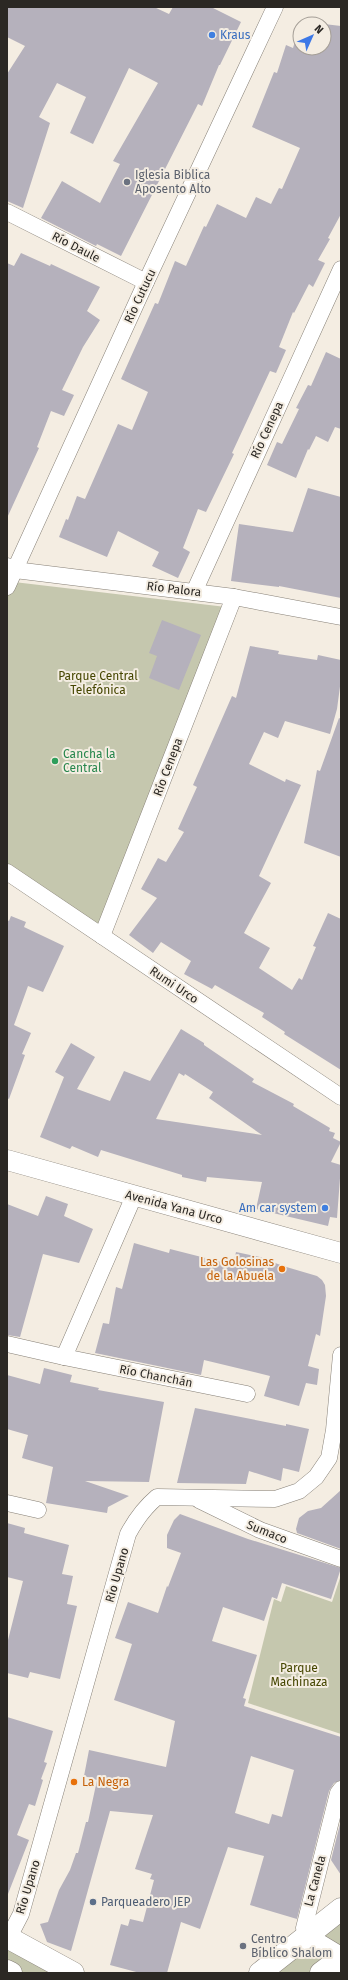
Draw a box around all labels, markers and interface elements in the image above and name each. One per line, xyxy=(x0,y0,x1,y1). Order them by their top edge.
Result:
north arrow xyxy=(292,16,332,56)
text: N xyxy=(312,22,326,36)
place label: Kraus xyxy=(220,28,251,42)
marker: Kraus xyxy=(207,30,217,40)
place label: Iglesia Biblica Aposento Alto xyxy=(135,168,211,196)
marker: Iglesia Biblica Aposento Alto xyxy=(122,177,132,187)
street label: Río Daule xyxy=(50,229,102,265)
street label: Río Cutucu xyxy=(121,267,159,325)
street label: Río Cenepa xyxy=(248,399,286,461)
street label: Río Palora xyxy=(146,579,202,599)
park label: Parque Central Telefónica xyxy=(58,669,138,697)
street label: Río Cenepa xyxy=(151,736,185,798)
place label: Cancha la Central xyxy=(63,747,116,775)
marker: Cancha la Central xyxy=(50,756,60,766)
street label: Rumi Urco xyxy=(147,964,201,1006)
street label: Avenida Yana Urco xyxy=(124,1187,224,1227)
place label: Am car system xyxy=(239,1201,317,1215)
marker: Am car system xyxy=(320,1203,330,1213)
place label: Las Golosinas de la Abuela xyxy=(200,1255,274,1283)
marker: Las Golosinas de la Abuela xyxy=(277,1264,287,1274)
street label: Río Chanchán xyxy=(118,1362,194,1390)
street label: Sumaco xyxy=(245,1517,289,1547)
street label: Río Upano xyxy=(103,1546,131,1604)
park label: Parque Machinaza xyxy=(270,1661,328,1689)
place label: La Negra xyxy=(82,1775,129,1789)
marker: La Negra xyxy=(69,1777,79,1787)
street label: La Canela xyxy=(301,1854,329,1908)
street label: Río Upano xyxy=(13,1858,43,1916)
place label: Parqueadero JEP xyxy=(101,1895,190,1909)
marker: Parqueadero JEP xyxy=(88,1897,98,1907)
place label: Centro Bíblico Shalom xyxy=(251,1932,332,1960)
marker: Centro Bíblico Shalom xyxy=(238,1941,248,1951)

